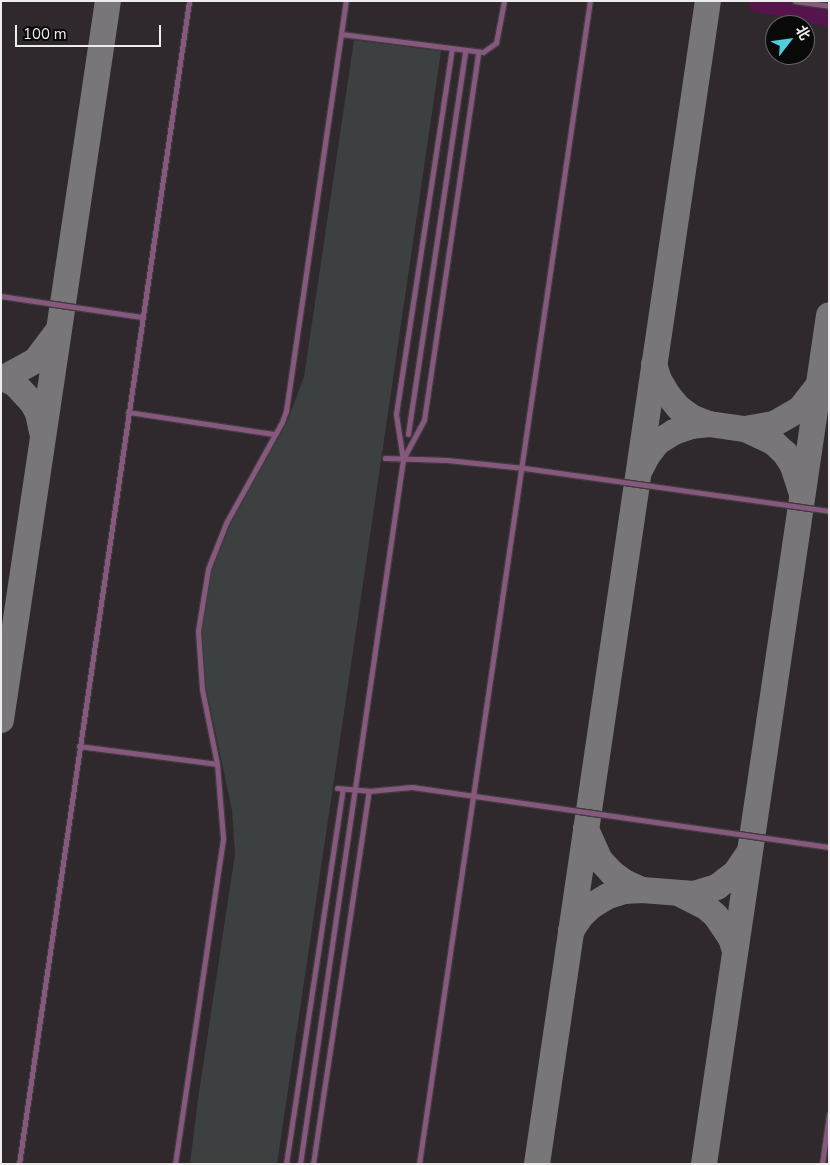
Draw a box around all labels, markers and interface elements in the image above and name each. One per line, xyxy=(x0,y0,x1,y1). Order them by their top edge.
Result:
scale bar xyxy=(18,15,164,47)
north arrow xyxy=(765,15,815,65)
text: 北 xyxy=(791,22,814,44)
text: 100 m xyxy=(23,24,67,44)

